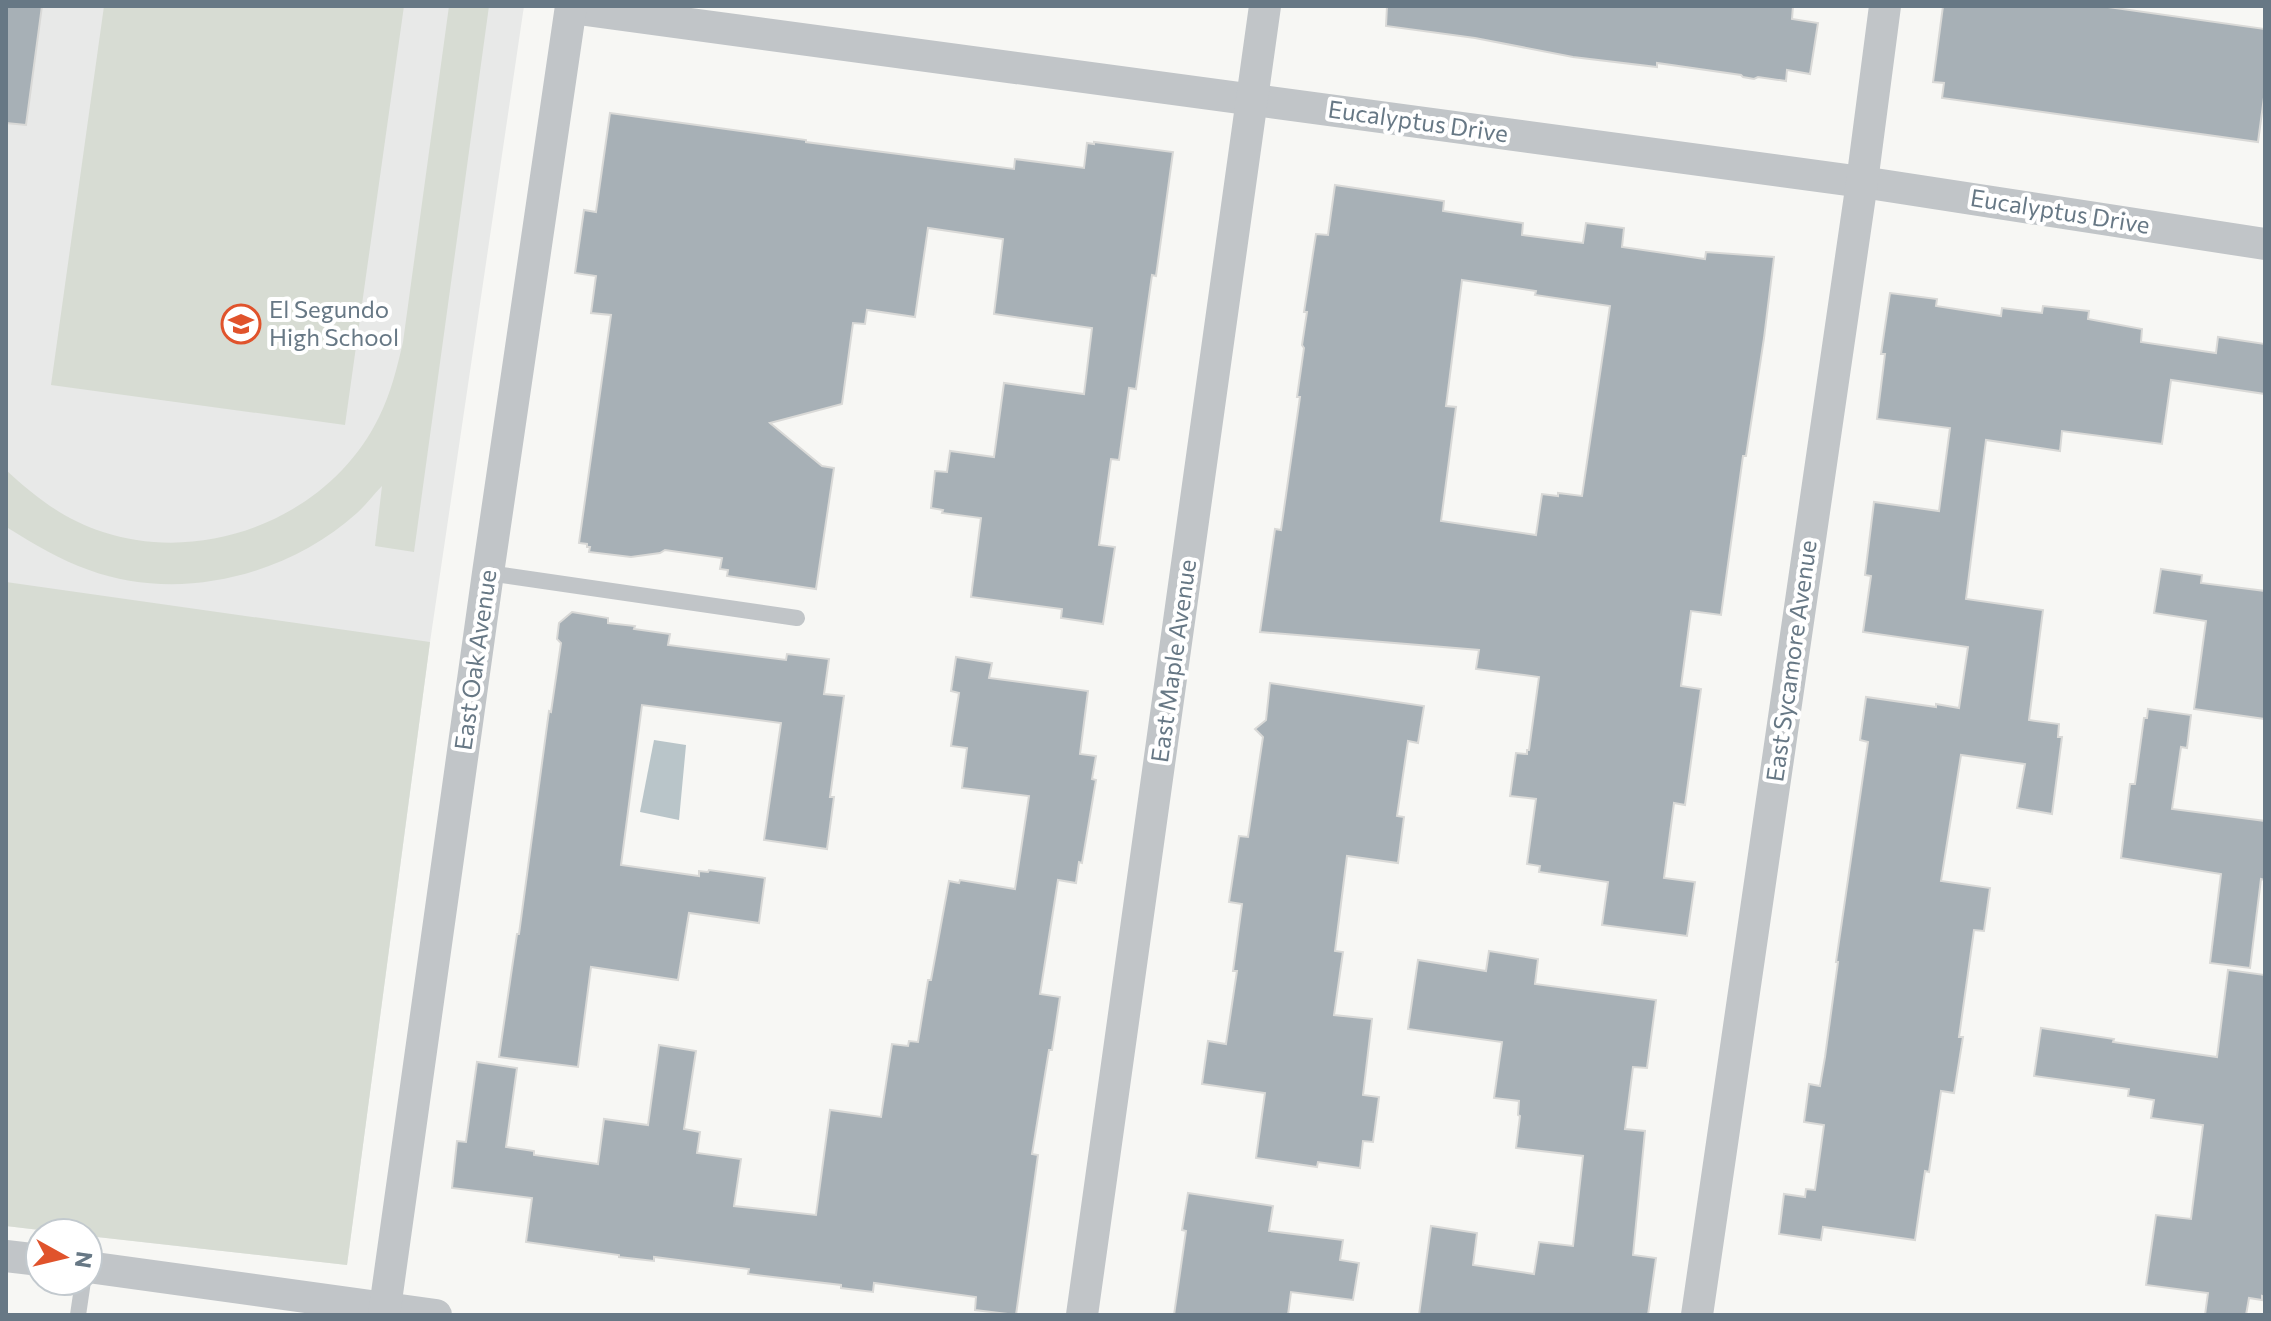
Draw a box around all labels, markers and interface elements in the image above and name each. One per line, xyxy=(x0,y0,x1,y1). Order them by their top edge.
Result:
street label: Eucalyptus Drive xyxy=(1326,94,1510,147)
street label: Eucalyptus Drive xyxy=(1968,182,2152,239)
place label: El Segundo High School xyxy=(269,294,399,351)
school or university icon: El Segundo High School xyxy=(220,303,262,345)
street label: East Sycamore Avenue xyxy=(1759,538,1822,783)
street label: East Maple Avenue xyxy=(1144,557,1201,764)
street label: East Oak Avenue xyxy=(448,568,502,752)
north arrow xyxy=(24,1217,104,1297)
text: N xyxy=(70,1250,99,1270)

